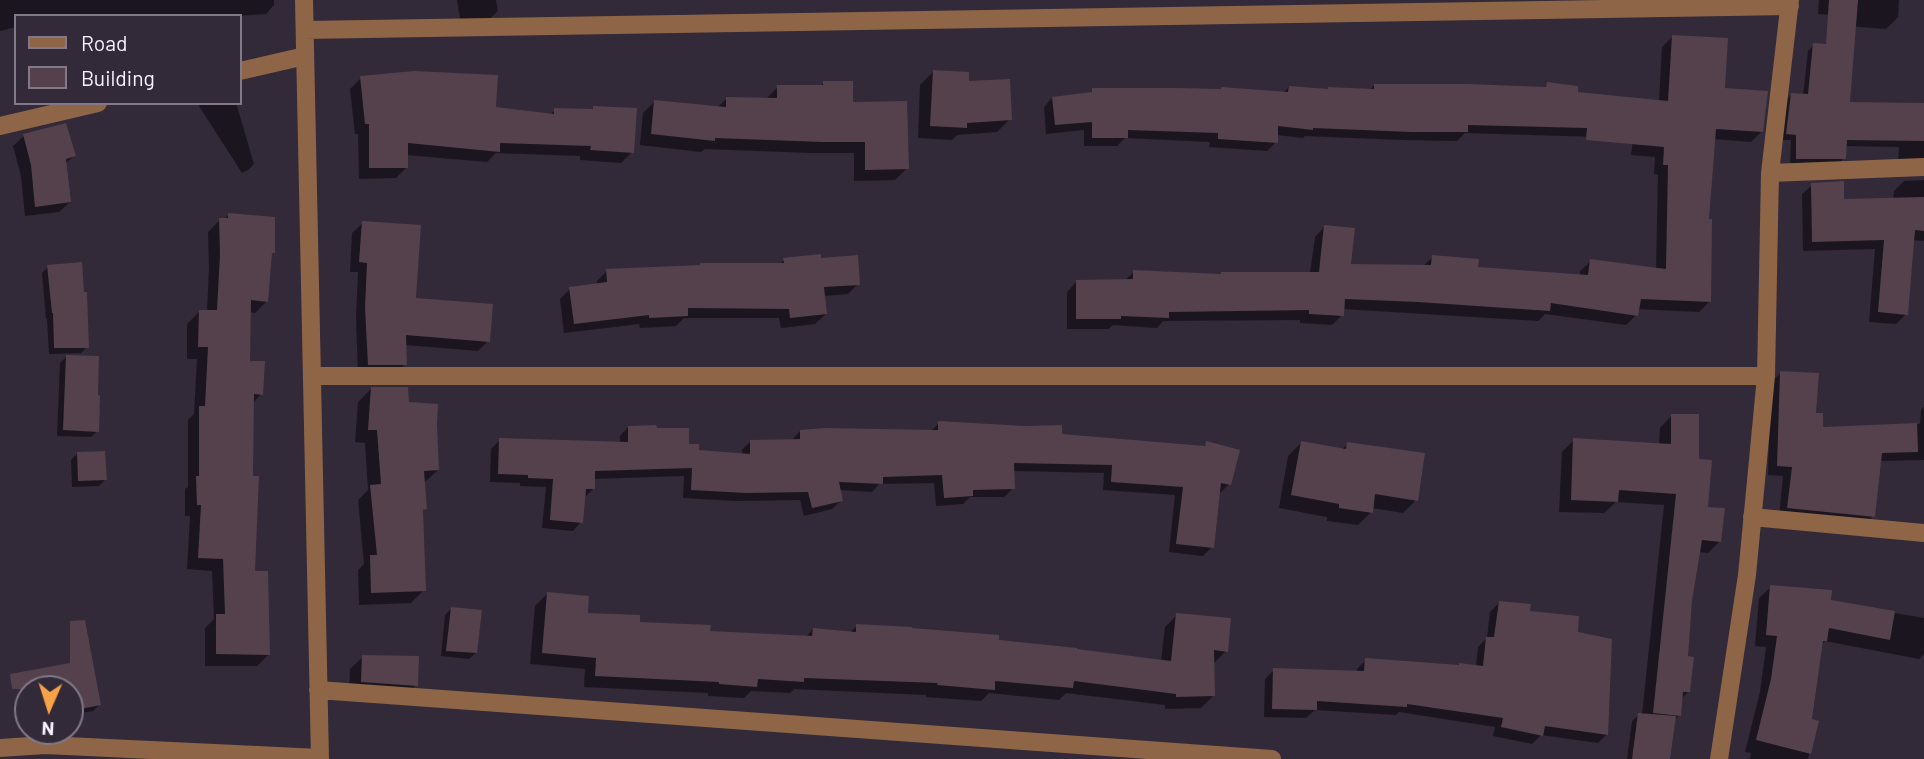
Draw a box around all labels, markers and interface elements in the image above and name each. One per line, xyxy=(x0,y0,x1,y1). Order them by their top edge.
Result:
legend xyxy=(14,14,242,105)
text: Road xyxy=(81,30,127,55)
text: Building xyxy=(81,65,155,90)
north arrow xyxy=(14,675,84,745)
text: N xyxy=(41,718,55,741)

